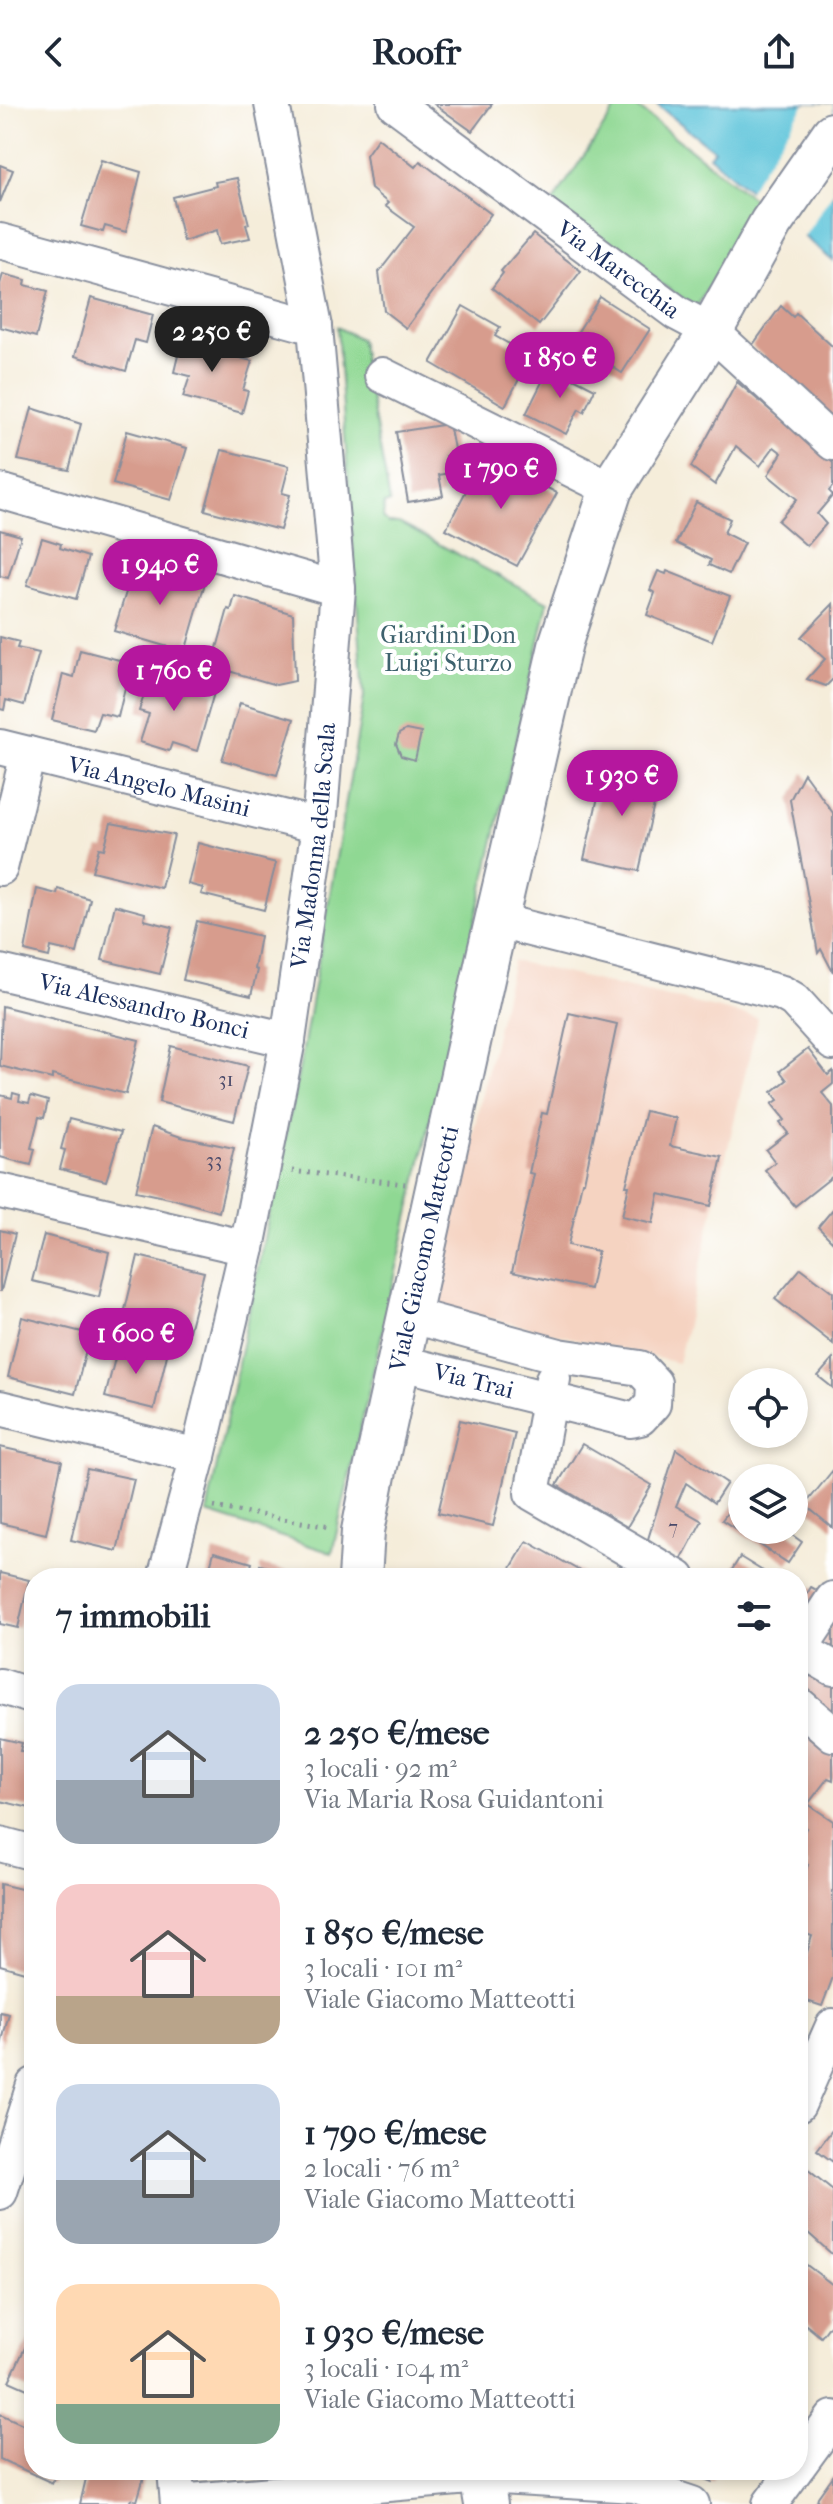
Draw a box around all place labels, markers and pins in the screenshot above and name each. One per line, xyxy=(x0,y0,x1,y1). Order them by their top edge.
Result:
pin: 2 250 € xyxy=(138,306,286,374)
pin: 1 850 € xyxy=(486,332,634,400)
pin: 1 790 € xyxy=(427,443,575,511)
pin: 1 940 € xyxy=(86,539,234,607)
pin: 1 760 € xyxy=(100,645,248,713)
pin: 1 930 € xyxy=(548,750,696,818)
pin: 1 600 € xyxy=(62,1308,210,1376)

